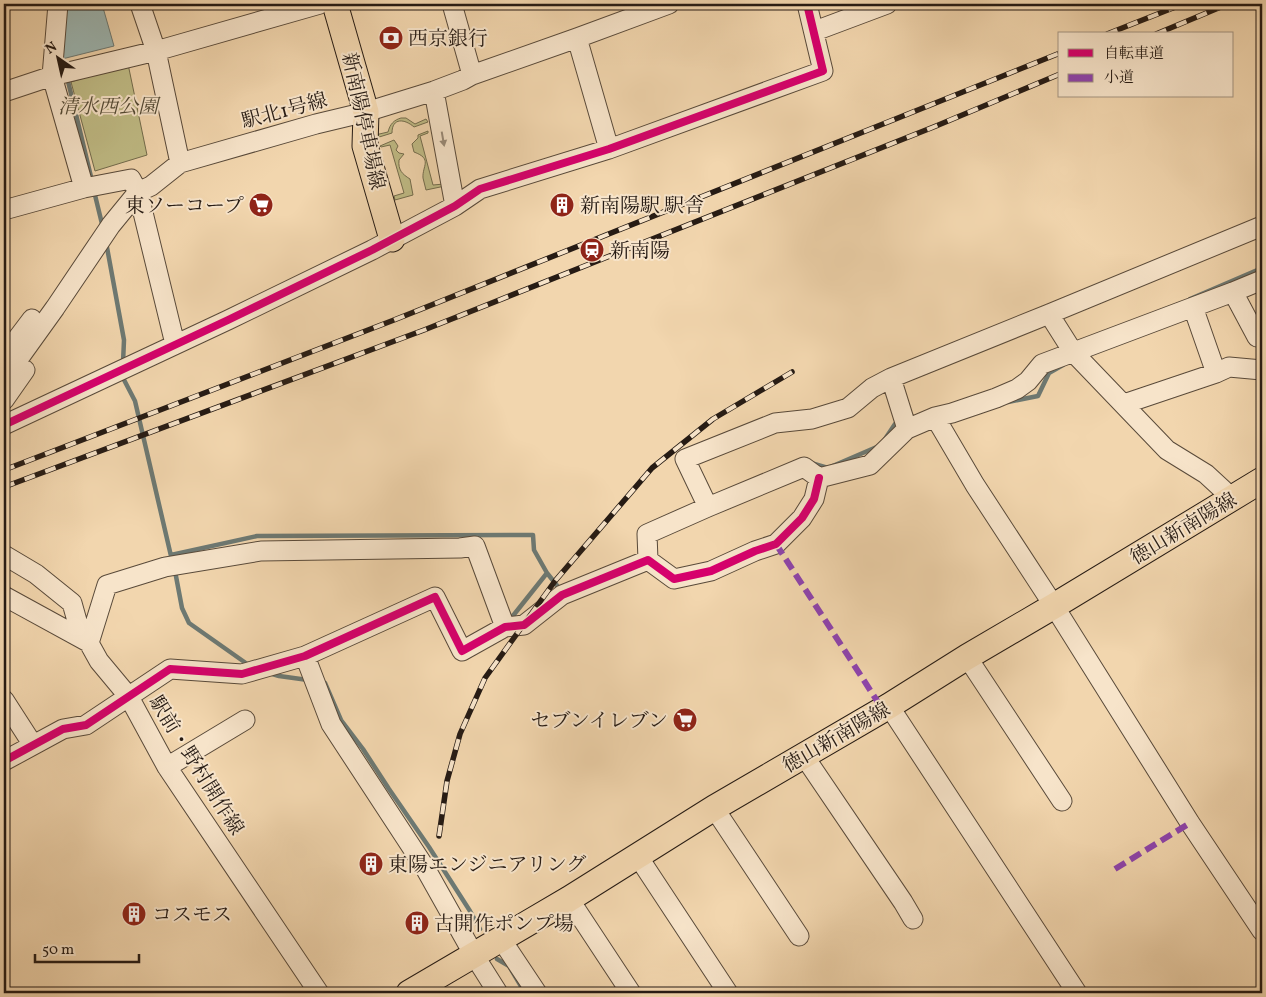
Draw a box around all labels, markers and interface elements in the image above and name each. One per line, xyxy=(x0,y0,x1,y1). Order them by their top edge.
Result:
bank icon: 西京銀行 xyxy=(378,25,404,51)
place label: 西京銀行 xyxy=(408,26,488,54)
north arrow xyxy=(32,32,82,82)
legend xyxy=(1058,32,1234,98)
text: N xyxy=(42,38,61,59)
text: 自転車道 xyxy=(1104,44,1164,65)
street label: 新南陽停車場線 xyxy=(334,50,390,193)
text: 小道 xyxy=(1104,68,1134,89)
street label: 駅北1号線 xyxy=(239,87,331,137)
park label: 清水西公園 xyxy=(58,94,161,122)
one-way arrow xyxy=(440,131,448,147)
supermarket icon: 東ソーコープ xyxy=(248,192,274,218)
building icon: 新南陽駅 駅舎 xyxy=(549,192,575,218)
place label: 東ソーコープ xyxy=(125,193,244,221)
place label: 新南陽駅 駅舎 xyxy=(580,193,704,221)
station icon: 新南陽 xyxy=(579,237,605,263)
place label: 新南陽 xyxy=(610,238,670,266)
street label: 徳山新南陽線 xyxy=(1125,487,1243,573)
street label: 駅前・野村開作線 xyxy=(141,691,250,841)
street label: 徳山新南陽線 xyxy=(778,697,896,781)
supermarket icon: セブンイレブン xyxy=(672,707,698,733)
place label: セブンイレブン xyxy=(531,708,668,736)
building icon: 東陽エンジニアリング xyxy=(358,851,384,877)
place label: 東陽エンジニアリング xyxy=(388,852,586,880)
building icon: コスモス xyxy=(121,901,147,927)
place label: コスモス xyxy=(152,902,232,930)
building icon: 古開作ポンプ場 xyxy=(404,910,430,936)
place label: 古開作ポンプ場 xyxy=(434,911,574,939)
scale bar xyxy=(35,932,139,964)
text: 50 m xyxy=(42,940,74,961)

